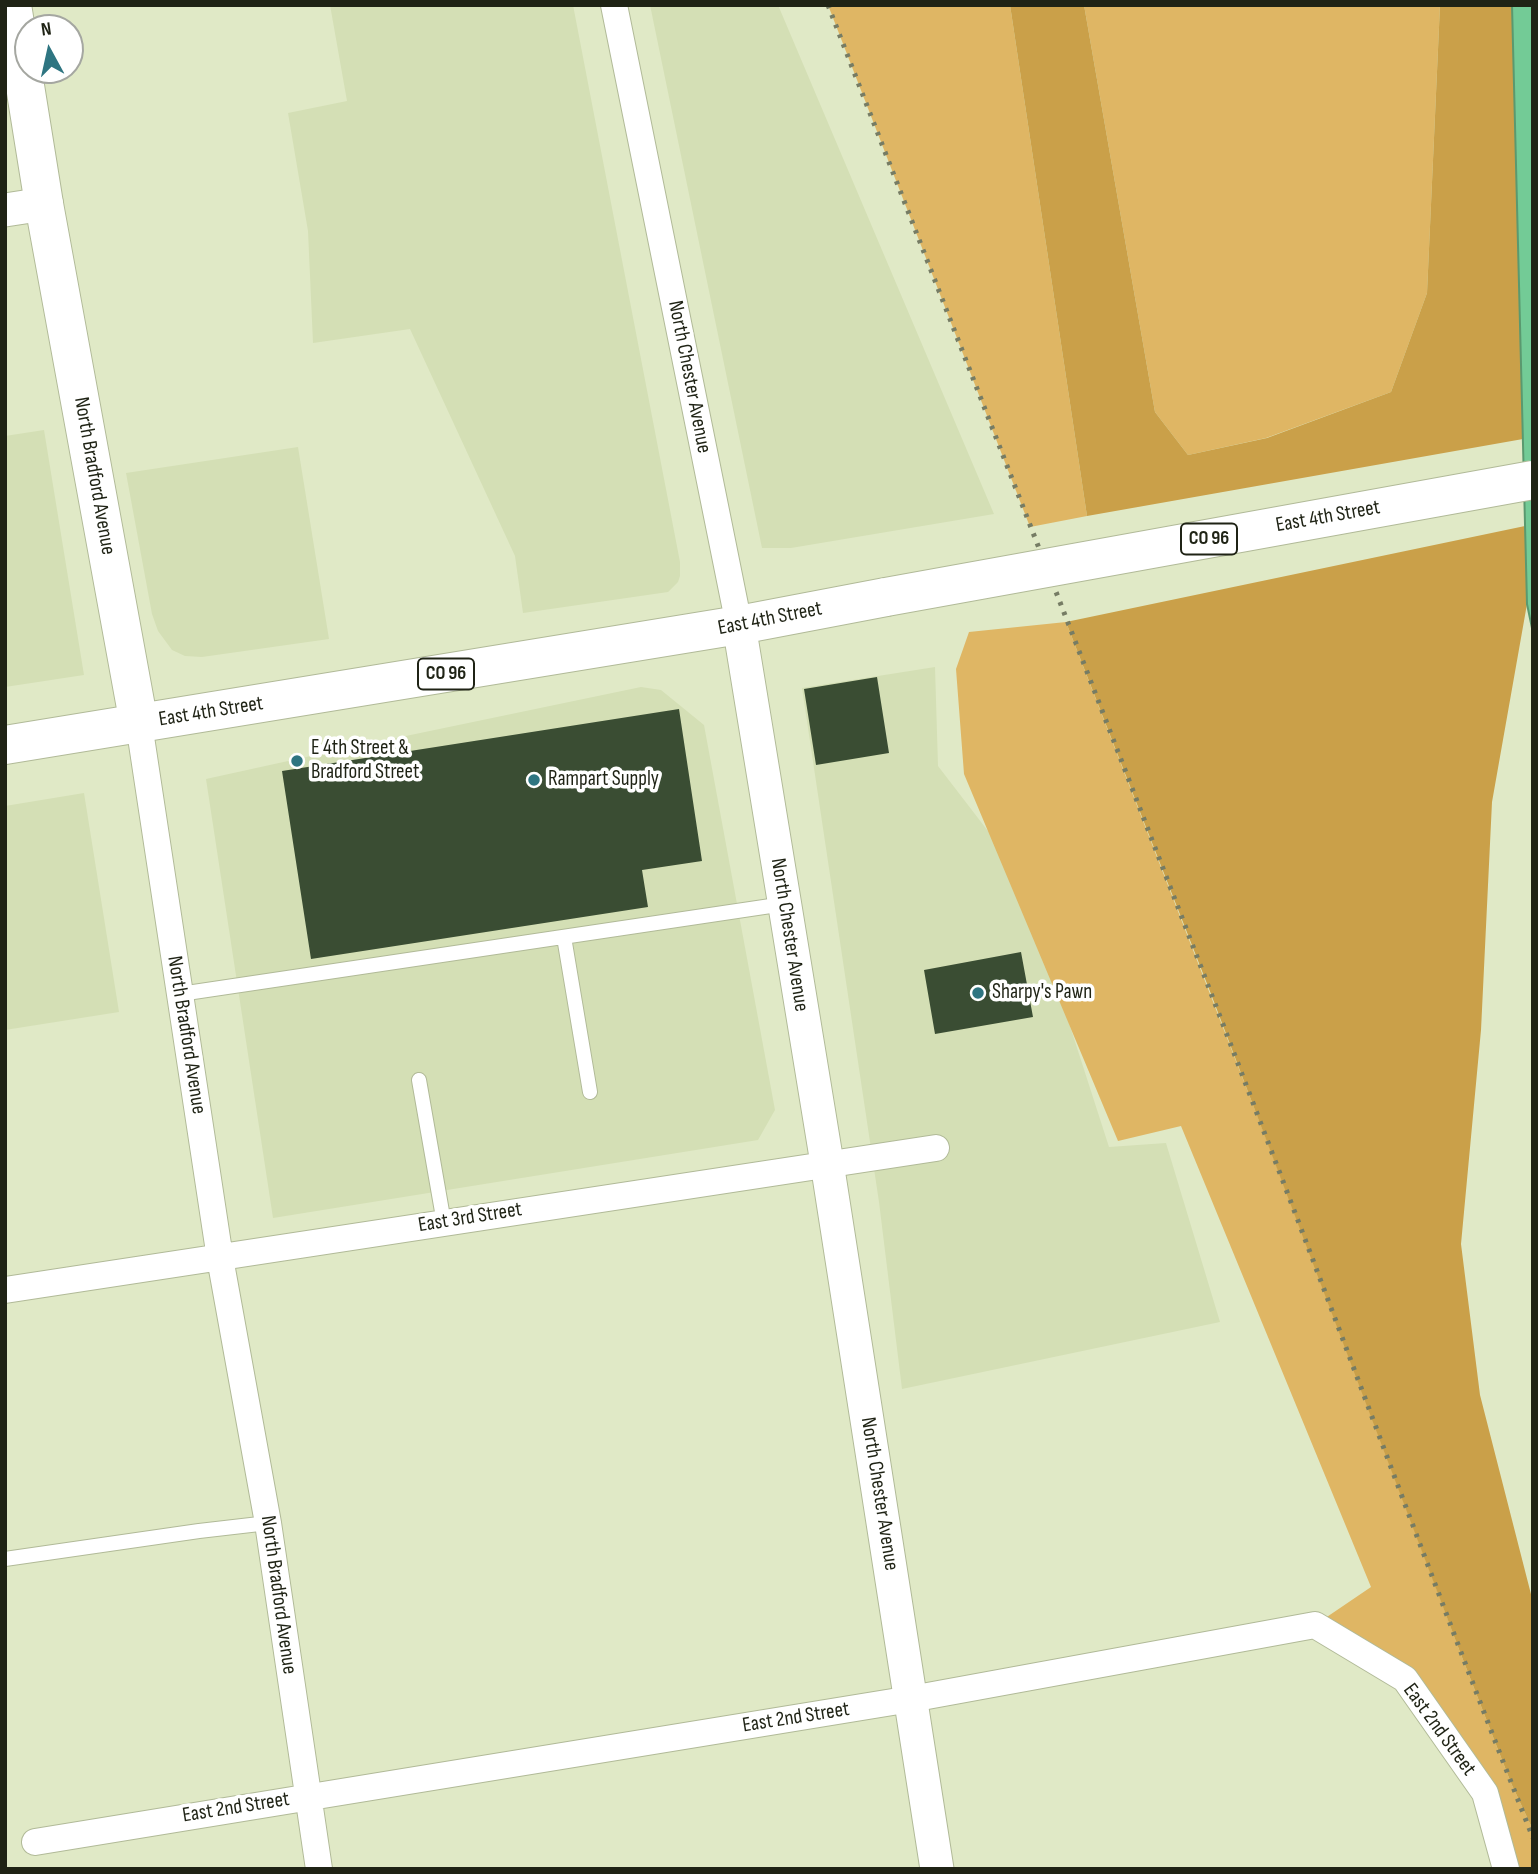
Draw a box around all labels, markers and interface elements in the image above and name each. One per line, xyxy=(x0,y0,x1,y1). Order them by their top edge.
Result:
north arrow xyxy=(14,14,84,84)
text: N xyxy=(40,18,53,42)
street label: North Chester Avenue xyxy=(662,299,716,455)
street label: North Bradford Avenue xyxy=(68,395,120,557)
street label: East 4th Street xyxy=(1274,495,1382,539)
road number: CO 96 xyxy=(1181,524,1237,554)
street label: East 4th Street xyxy=(716,597,824,641)
road number: CO 96 xyxy=(418,659,474,690)
street label: East 4th Street xyxy=(157,691,265,733)
place label: E 4th Street & Bradford Street xyxy=(311,736,419,786)
marker: E 4th Street & Bradford Street xyxy=(289,753,305,769)
place label: Rampart Supply xyxy=(548,767,659,793)
marker: Rampart Supply xyxy=(526,772,542,788)
street label: North Chester Avenue xyxy=(764,856,814,1014)
street label: North Bradford Avenue xyxy=(161,954,211,1116)
place label: Sharpy's Pawn xyxy=(992,980,1092,1006)
marker: Sharpy's Pawn xyxy=(970,985,986,1001)
street label: East 3rd Street xyxy=(416,1197,524,1239)
street label: North Chester Avenue xyxy=(854,1415,904,1573)
street label: North Bradford Avenue xyxy=(254,1514,302,1676)
street label: East 2nd Street xyxy=(1397,1679,1481,1781)
street label: East 2nd Street xyxy=(741,1697,851,1739)
street label: East 2nd Street xyxy=(181,1787,291,1829)

